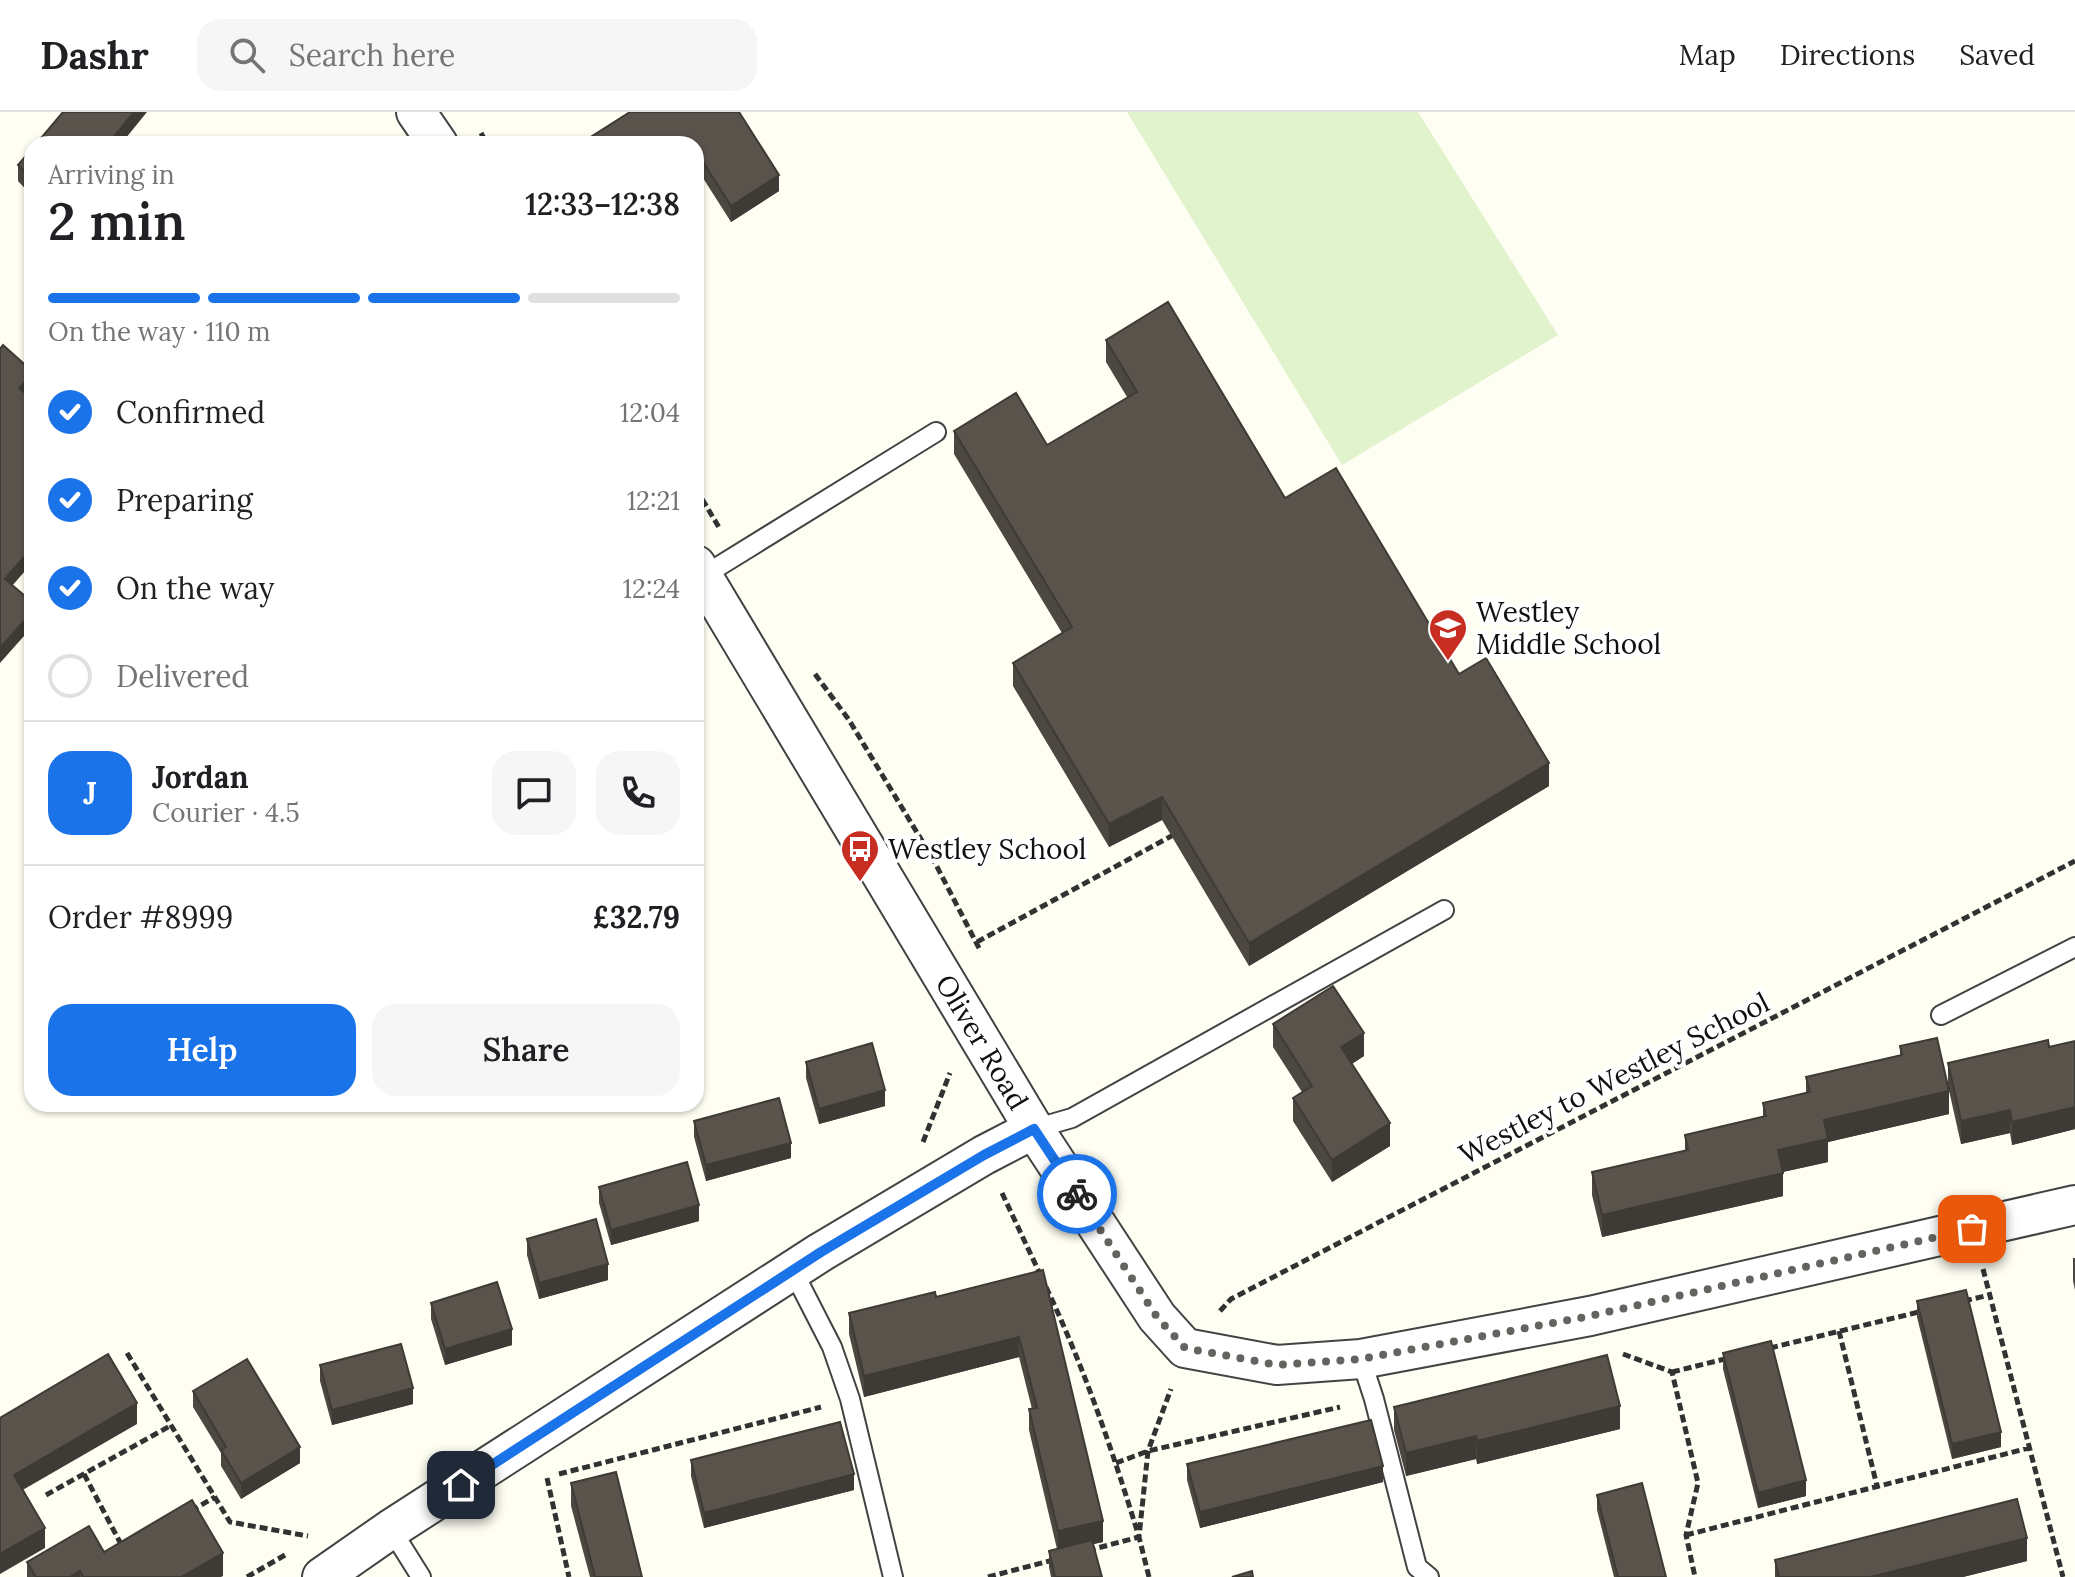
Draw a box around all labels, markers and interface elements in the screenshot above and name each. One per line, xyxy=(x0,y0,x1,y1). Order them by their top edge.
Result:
search box xyxy=(197,19,757,91)
text: Dashr xyxy=(40,31,149,79)
icon: search xyxy=(225,33,269,77)
text: Search here xyxy=(289,36,455,74)
text: Map xyxy=(1679,37,1736,73)
text: Directions xyxy=(1780,37,1915,73)
text: Saved xyxy=(1959,37,2035,73)
text: Arriving in xyxy=(48,158,175,191)
text: 12:33–12:38 xyxy=(525,185,680,223)
text: 2 min xyxy=(48,188,186,254)
text: On the way · 110 m xyxy=(48,315,271,348)
icon: check xyxy=(48,390,92,434)
text: Confirmed xyxy=(116,393,265,431)
text: 12:04 xyxy=(620,396,680,429)
icon: check xyxy=(48,478,92,522)
text: Preparing xyxy=(116,481,253,519)
text: 12:21 xyxy=(627,484,680,517)
icon: check xyxy=(48,566,92,610)
text: On the way xyxy=(116,569,274,607)
text: 12:24 xyxy=(623,572,680,605)
place label: Westley Middle School xyxy=(1476,594,1661,662)
school or university icon: Westley Middle School xyxy=(1427,607,1469,662)
text: Delivered xyxy=(116,657,249,695)
button: chat xyxy=(492,751,576,835)
button: phone xyxy=(596,751,680,835)
text: Jordan xyxy=(152,758,249,796)
text: J xyxy=(83,774,97,812)
text: Courier · 4.5 xyxy=(152,796,300,829)
bus stop icon: Westley School xyxy=(839,828,881,883)
place label: Westley School xyxy=(888,831,1086,867)
text: Order #8999 xyxy=(48,898,233,936)
text: £32.79 xyxy=(593,898,680,936)
street label: Oliver Road xyxy=(928,968,1036,1116)
street label: Westley to Westley School xyxy=(1453,984,1775,1172)
button: Help xyxy=(48,1004,356,1096)
button: Share xyxy=(372,1004,680,1096)
courier xyxy=(1037,1154,1117,1234)
icon: bike xyxy=(1055,1172,1099,1216)
pin xyxy=(1938,1195,2006,1263)
icon: bag xyxy=(1950,1207,1994,1251)
pin xyxy=(427,1451,495,1519)
icon: home xyxy=(439,1463,483,1507)

